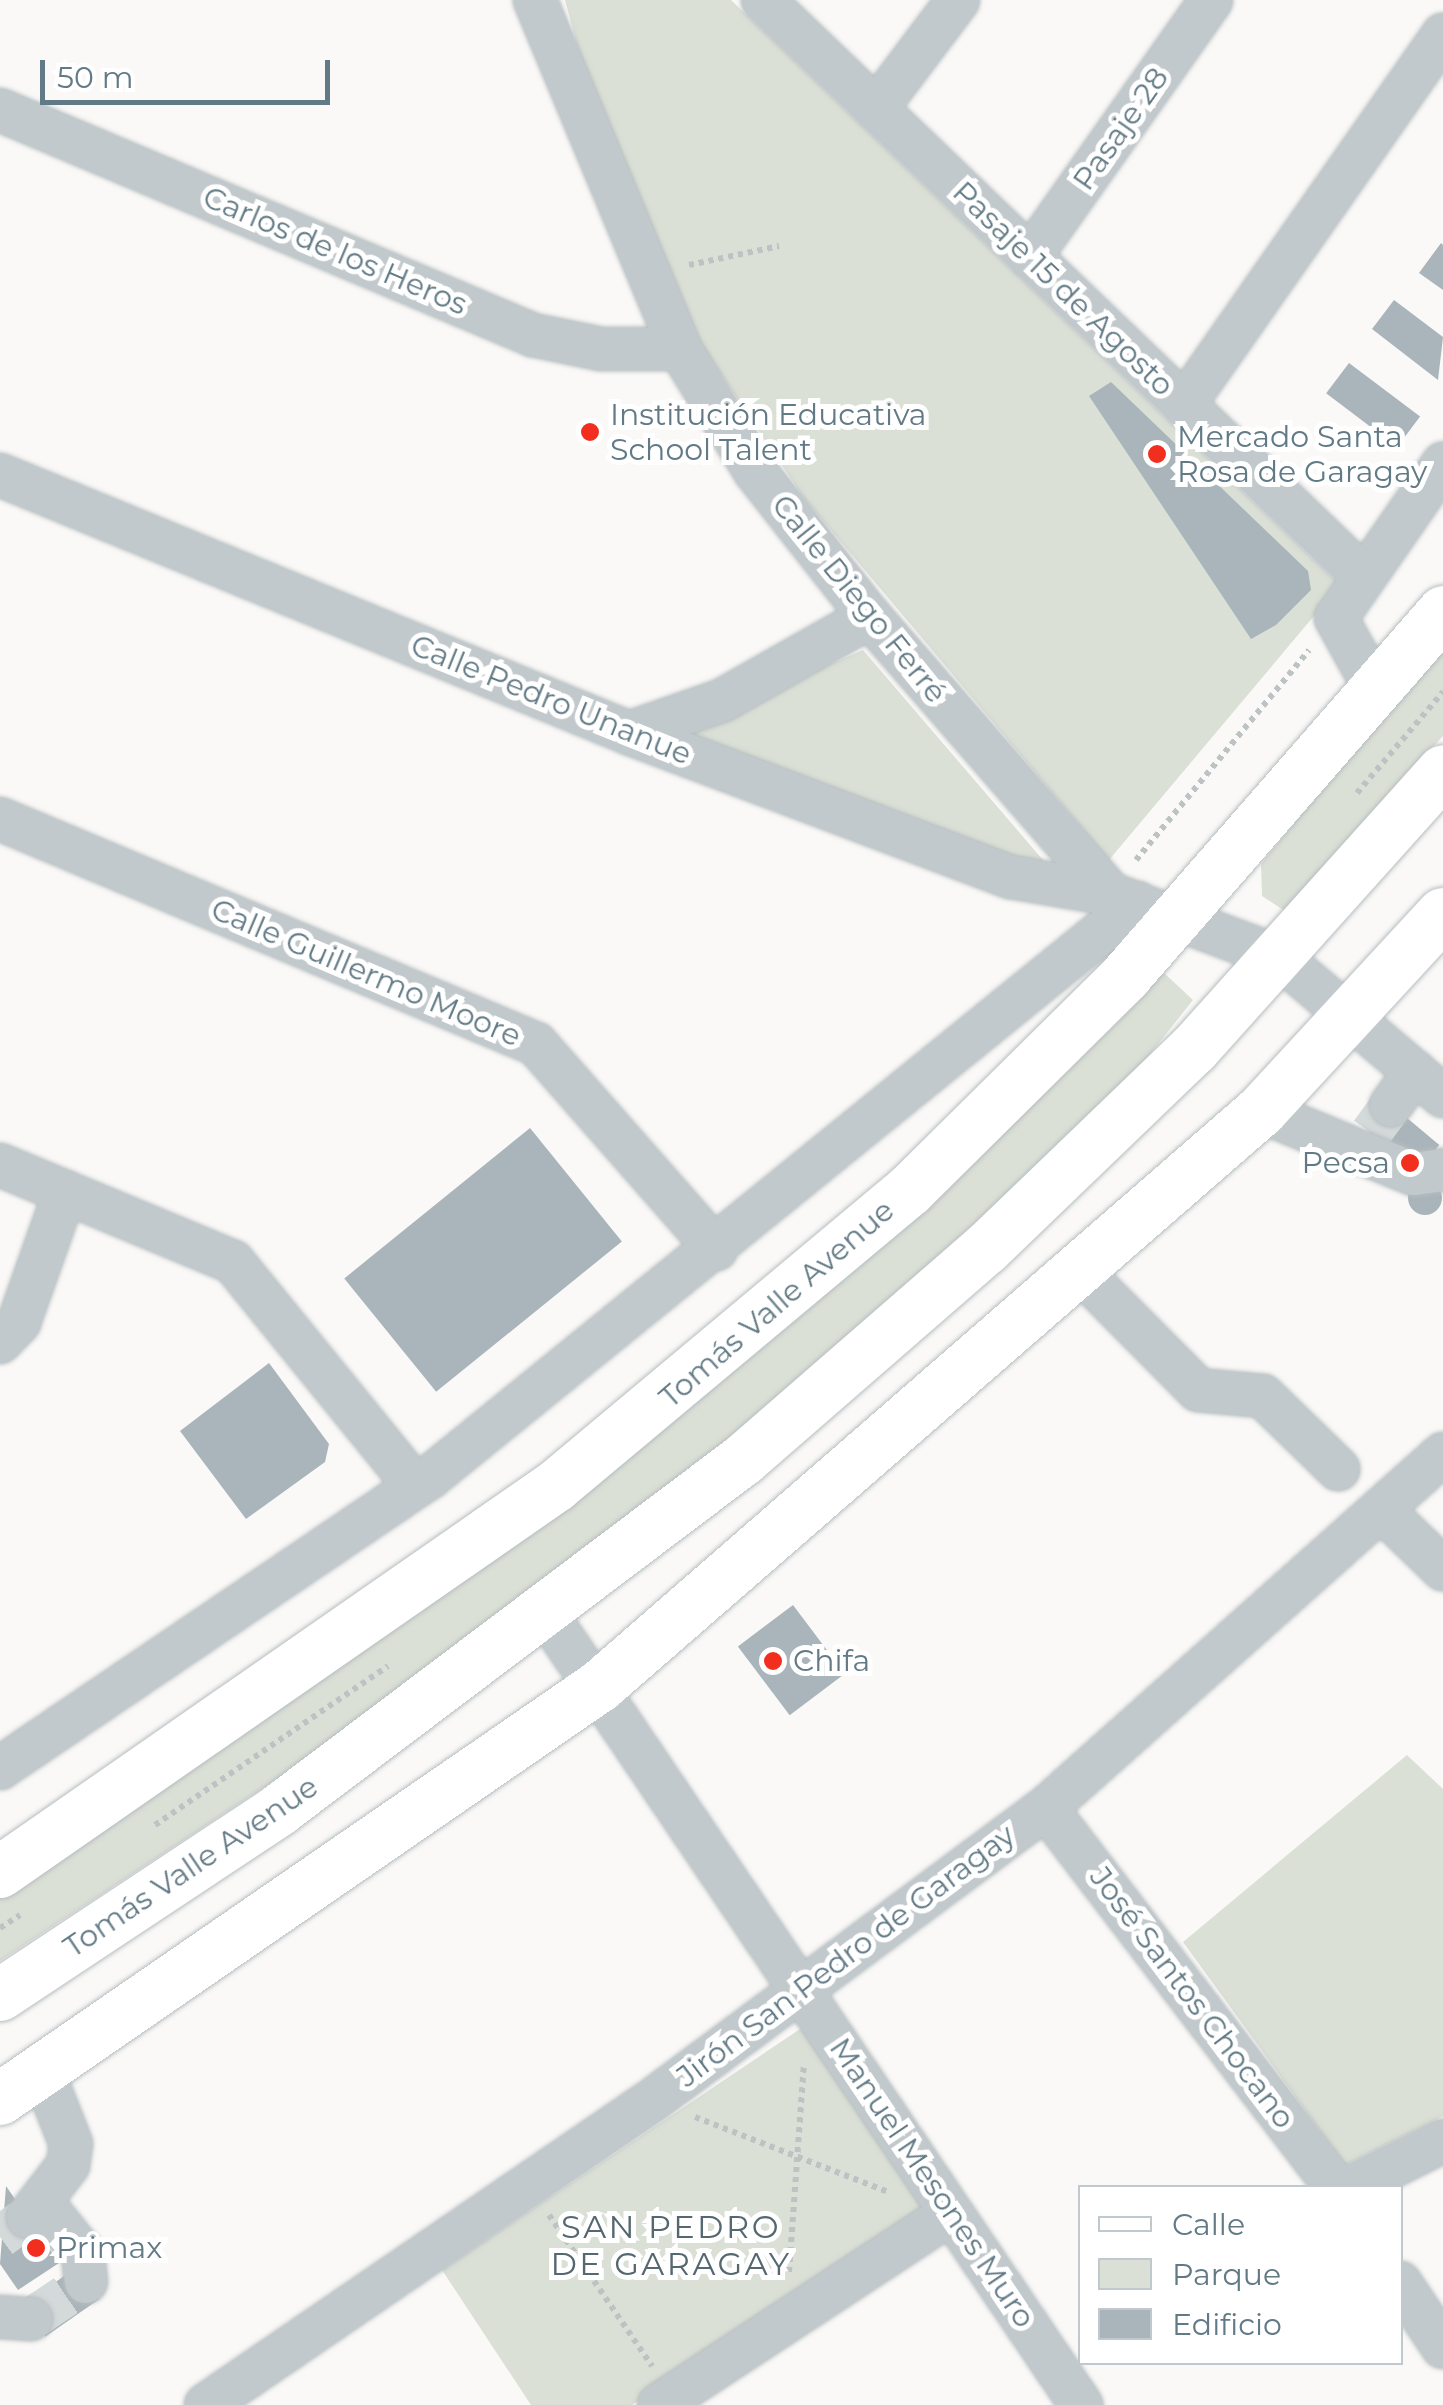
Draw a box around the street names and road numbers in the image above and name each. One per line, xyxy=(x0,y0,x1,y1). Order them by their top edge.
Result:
street label: Pasaje 28 xyxy=(1066,61,1176,197)
street label: Pasaje 15 de Agosto xyxy=(945,174,1181,404)
street label: Carlos de los Heros xyxy=(198,179,472,323)
street label: Calle Diego Ferré xyxy=(764,488,954,710)
street label: Calle Pedro Unanue xyxy=(406,627,696,773)
street label: Calle Guillermo Moore xyxy=(206,891,526,1055)
street label: Tomás Valle Avenue xyxy=(652,1192,902,1416)
street label: Tomás Valle Avenue xyxy=(57,1769,325,1965)
street label: Jirón San Pedro de Garagay xyxy=(670,1817,1022,2095)
street label: José Santos Chocano xyxy=(1082,1860,1302,2136)
street label: Manuel Mesones Muro xyxy=(822,2031,1042,2335)

